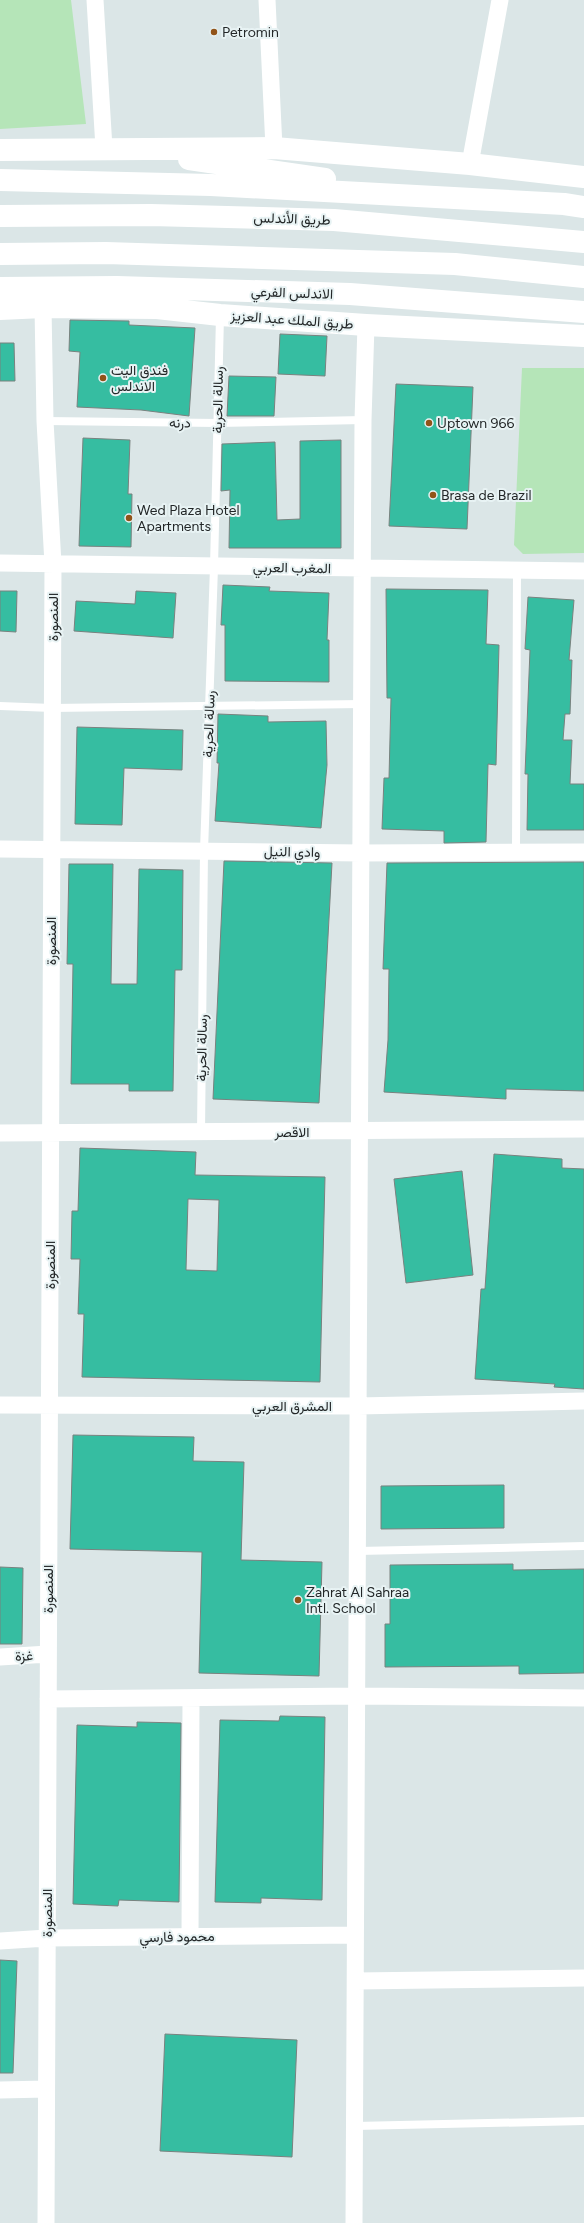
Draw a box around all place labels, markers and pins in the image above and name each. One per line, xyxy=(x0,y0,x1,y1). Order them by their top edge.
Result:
place label: Petromin xyxy=(222,24,279,41)
marker: Petromin xyxy=(209,27,219,37)
place label: فندق اليت الاندلس xyxy=(111,362,168,395)
marker: فندق اليت الاندلس xyxy=(98,373,108,383)
place label: Uptown 966 xyxy=(437,415,514,432)
marker: Uptown 966 xyxy=(424,418,434,428)
place label: Brasa de Brazil xyxy=(441,487,531,504)
marker: Brasa de Brazil xyxy=(428,490,438,500)
place label: Wed Plaza Hotel Apartments xyxy=(137,502,240,535)
marker: Wed Plaza Hotel Apartments xyxy=(124,513,134,523)
place label: Zahrat Al Sahraa Intl. School xyxy=(306,1584,409,1617)
marker: Zahrat Al Sahraa Intl. School xyxy=(293,1595,303,1605)

